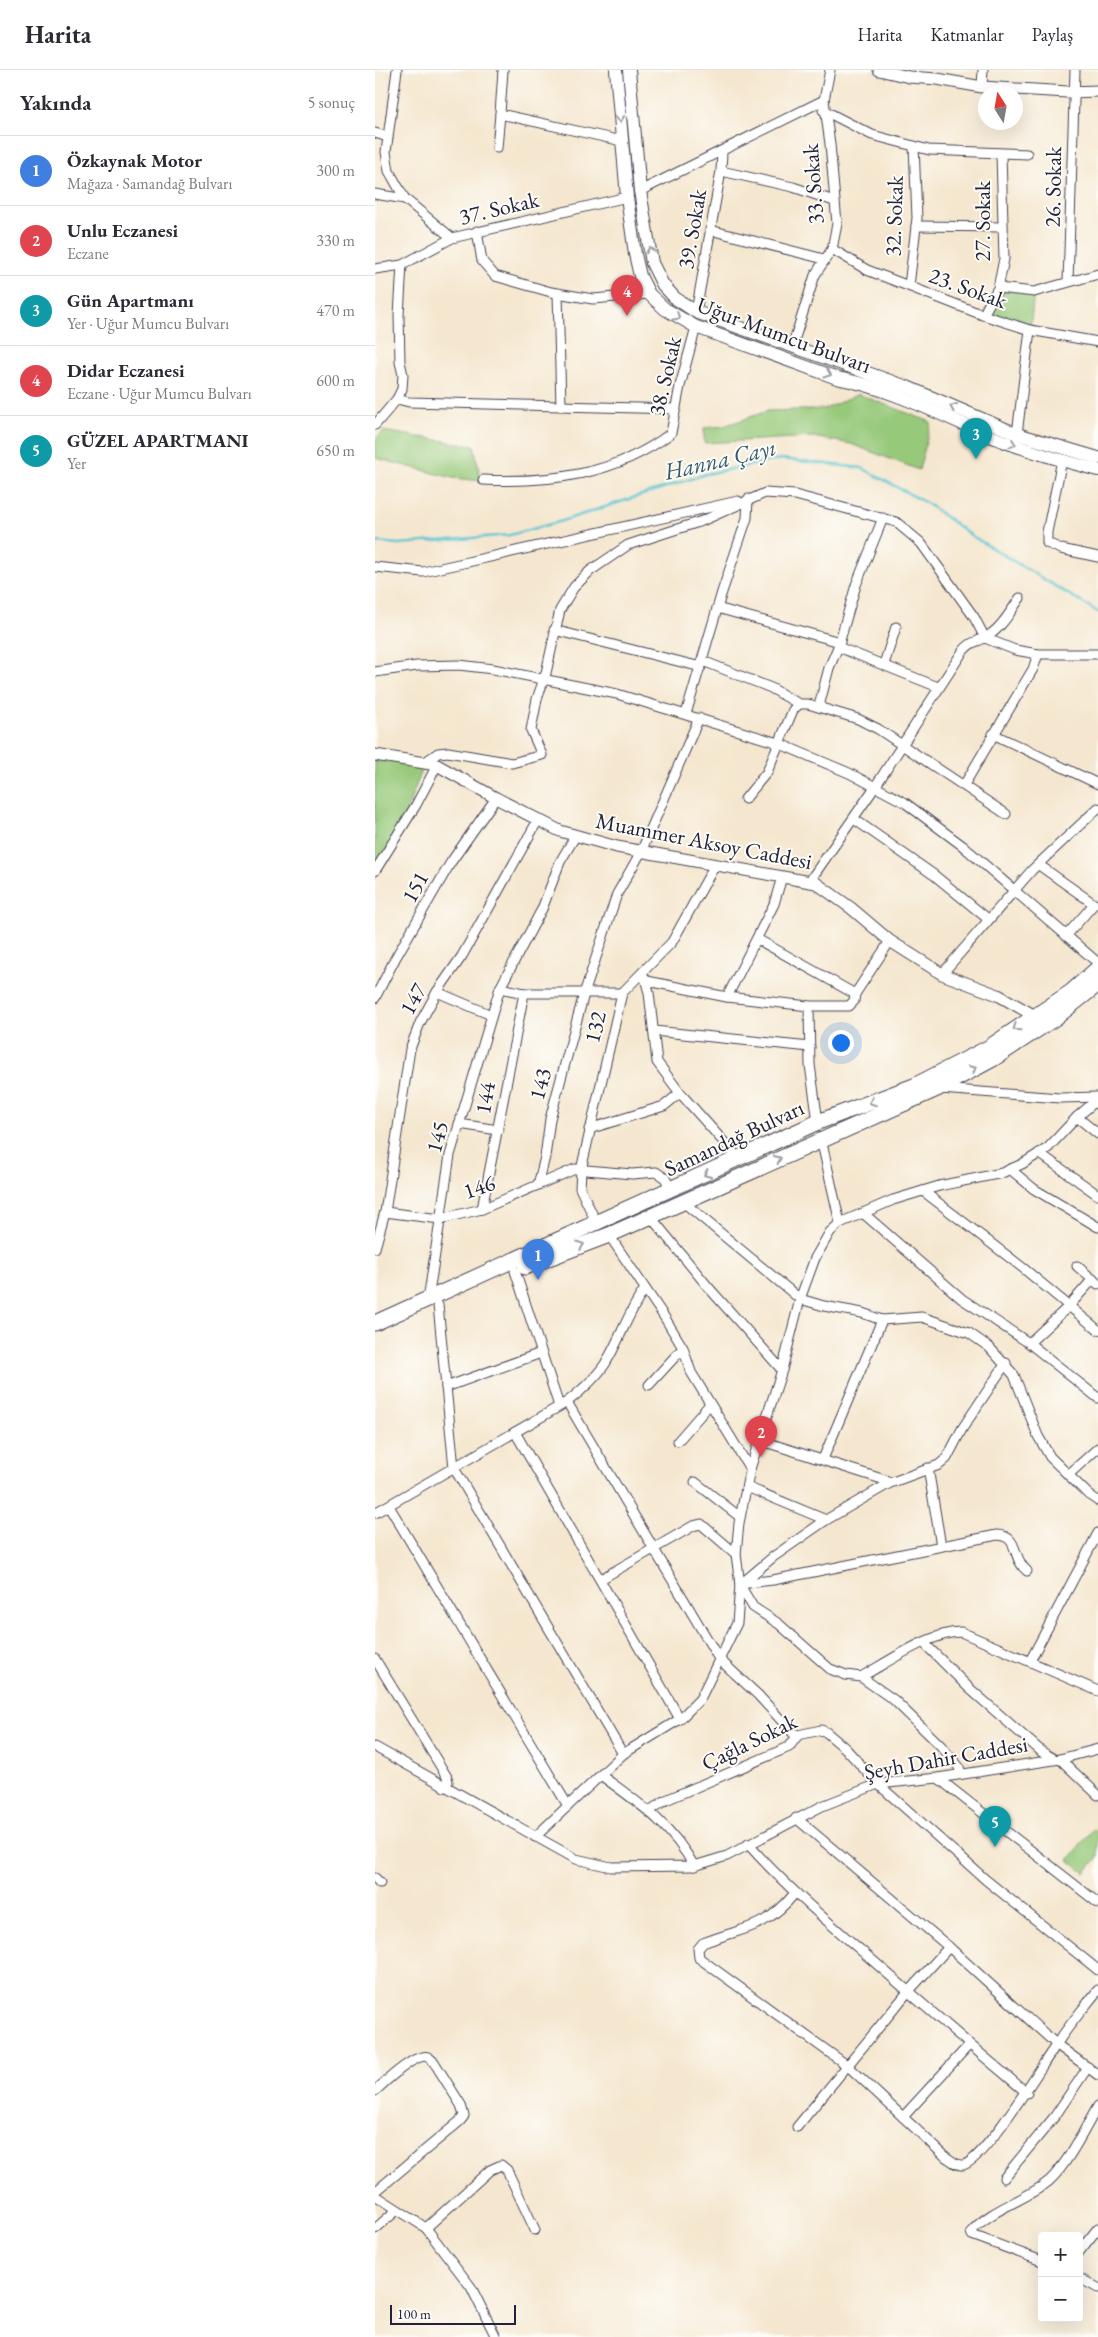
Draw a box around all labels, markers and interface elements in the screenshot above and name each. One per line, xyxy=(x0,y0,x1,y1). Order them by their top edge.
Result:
text: Harita xyxy=(25,19,91,50)
text: Harita xyxy=(857,23,902,46)
text: Katmanlar xyxy=(930,23,1004,46)
text: Paylaş xyxy=(1032,23,1073,46)
north arrow xyxy=(978,85,1023,130)
text: Yakında xyxy=(20,89,91,116)
text: 5 sonuç xyxy=(308,92,355,113)
one-way arrow xyxy=(614,115,625,123)
street label: 33. Sokak xyxy=(796,142,830,225)
street label: 26. Sokak xyxy=(1038,146,1068,228)
text: Özkaynak Motor xyxy=(67,148,202,173)
text: 1 xyxy=(32,160,40,181)
text: 300 m xyxy=(316,160,355,181)
text: Mağaza · Samandağ Bulvarı xyxy=(67,173,232,194)
street label: 32. Sokak xyxy=(878,174,910,257)
street label: 27. Sokak xyxy=(968,180,997,261)
street label: 37. Sokak xyxy=(456,185,542,231)
street label: 39. Sokak xyxy=(671,186,713,271)
text: Unlu Eczanesi xyxy=(67,218,178,243)
text: 2 xyxy=(32,230,40,251)
text: 330 m xyxy=(316,230,355,251)
text: Eczane xyxy=(67,243,109,264)
one-way arrow xyxy=(645,245,656,254)
street label: 23. Sokak xyxy=(925,261,1012,316)
pin: 4 xyxy=(611,275,643,316)
text: Gün Apartmanı xyxy=(67,288,194,313)
street label: Uğur Mumcu Bulvarı xyxy=(693,290,875,380)
text: 3 xyxy=(32,300,40,321)
text: 470 m xyxy=(316,300,355,321)
one-way arrow xyxy=(671,310,680,320)
text: Yer · Uğur Mumcu Bulvarı xyxy=(67,313,229,334)
street label: 38. Sokak xyxy=(642,333,688,419)
text: Didar Eczanesi xyxy=(67,358,185,383)
one-way arrow xyxy=(823,368,832,379)
text: 4 xyxy=(32,370,40,391)
text: 600 m xyxy=(316,370,355,391)
text: Eczane · Uğur Mumcu Bulvarı xyxy=(67,383,252,404)
one-way arrow xyxy=(949,403,958,414)
pin: 3 xyxy=(960,418,992,459)
text: GÜZEL APARTMANI xyxy=(67,428,248,453)
water label: Hanna Çayı xyxy=(660,431,779,487)
one-way arrow xyxy=(1008,438,1016,448)
text: 5 xyxy=(32,440,40,461)
text: 650 m xyxy=(316,440,355,461)
text: Yer xyxy=(67,453,86,474)
street label: Muammer Aksoy Caddesi xyxy=(593,806,815,876)
street label: 151 xyxy=(395,866,435,908)
street label: 147 xyxy=(393,978,434,1020)
street label: 132 xyxy=(577,1008,613,1046)
one-way arrow xyxy=(1013,1022,1022,1031)
your location xyxy=(828,1030,854,1056)
street label: 143 xyxy=(522,1065,558,1103)
one-way arrow xyxy=(968,1065,977,1075)
street label: 144 xyxy=(468,1079,502,1116)
street label: Samandağ Bulvarı xyxy=(659,1093,809,1183)
one-way arrow xyxy=(868,1096,877,1106)
street label: 145 xyxy=(419,1118,455,1156)
one-way arrow xyxy=(773,1154,782,1165)
one-way arrow xyxy=(703,1167,712,1178)
street label: 146 xyxy=(459,1168,499,1206)
pin: 1 xyxy=(522,1239,554,1280)
one-way arrow xyxy=(576,1241,585,1252)
pin: 2 xyxy=(745,1416,777,1457)
street label: Çağla Sokak xyxy=(697,1706,802,1778)
street label: Şeyh Dahir Caddesi xyxy=(862,1729,1030,1787)
pin: 5 xyxy=(979,1806,1011,1847)
map controls xyxy=(1038,2232,1083,2322)
button: + xyxy=(1038,2232,1083,2277)
button: − xyxy=(1038,2277,1083,2322)
scale bar xyxy=(390,2302,516,2325)
text: 100 m xyxy=(397,2305,431,2323)

